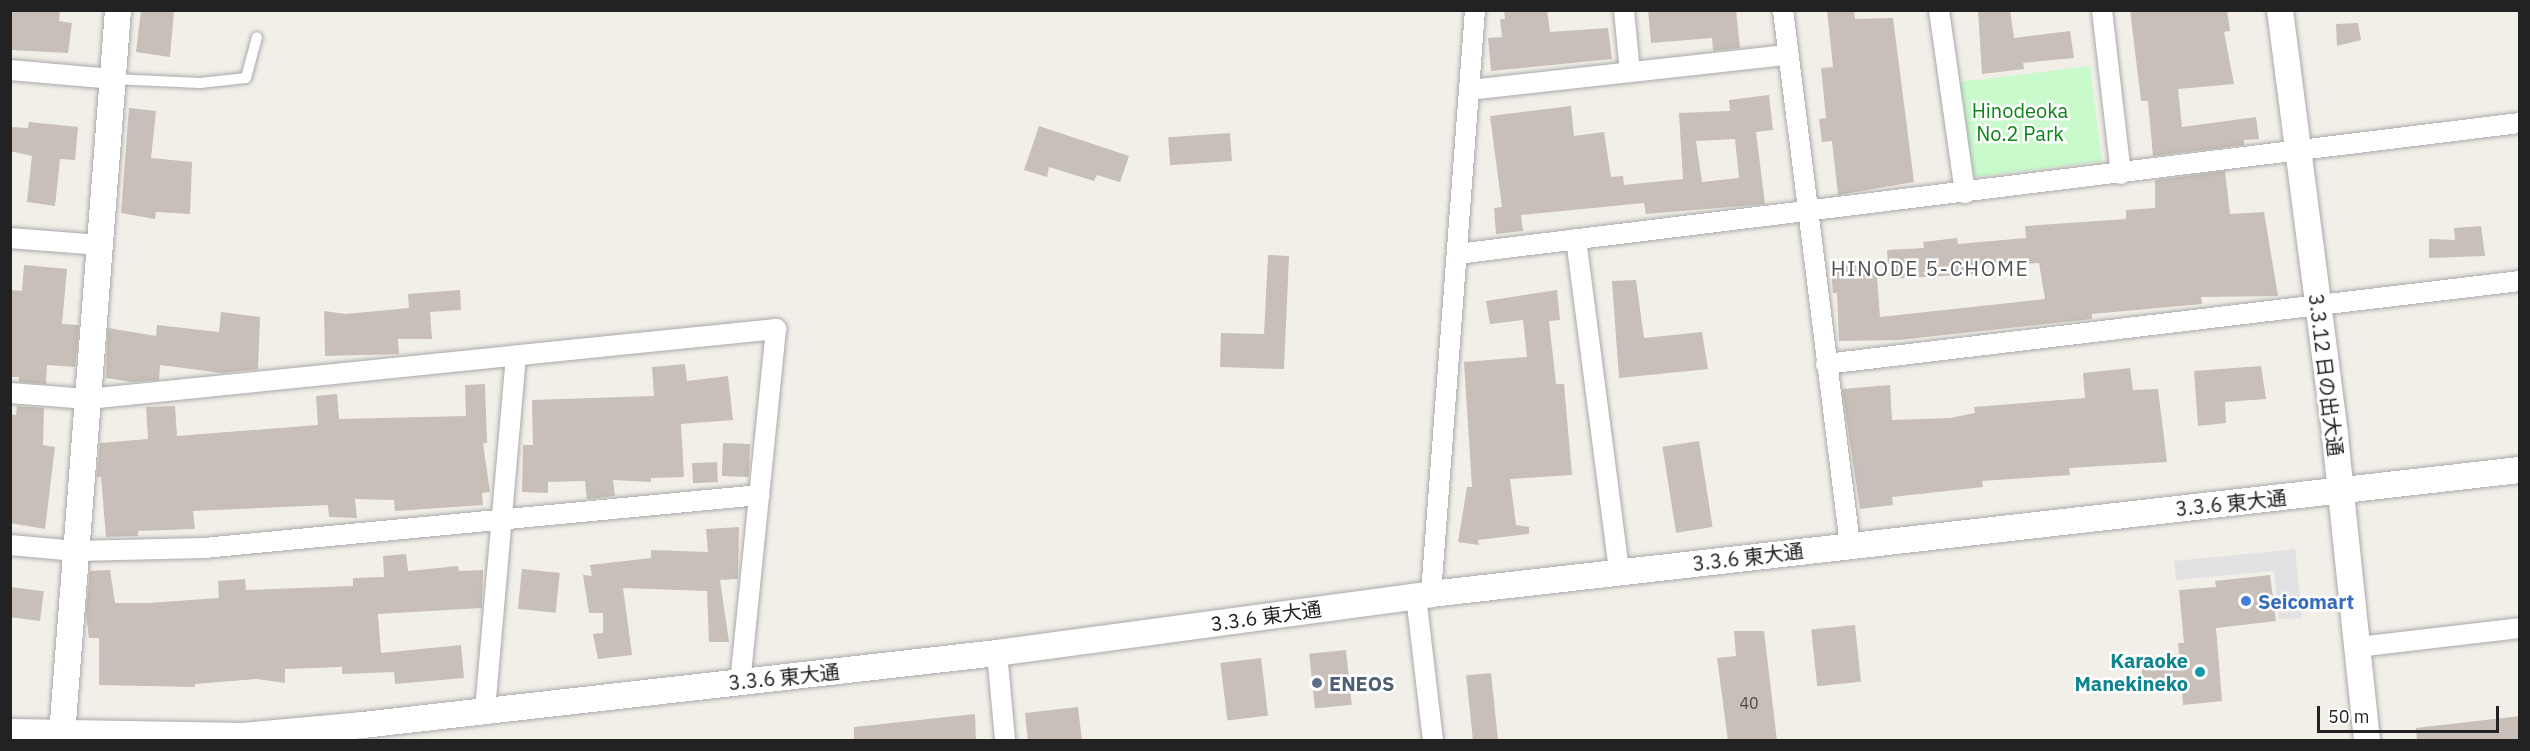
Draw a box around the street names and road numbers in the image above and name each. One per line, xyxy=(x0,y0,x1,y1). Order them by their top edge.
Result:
street label: 3.3.12 日の出大通 xyxy=(2304,292,2348,458)
street label: 3.3.6 東大通 xyxy=(2174,485,2288,521)
street label: 3.3.6 東大通 xyxy=(1691,538,1805,576)
street label: 3.3.6 東大通 xyxy=(1209,596,1323,636)
street label: 3.3.6 東大通 xyxy=(727,659,841,695)

